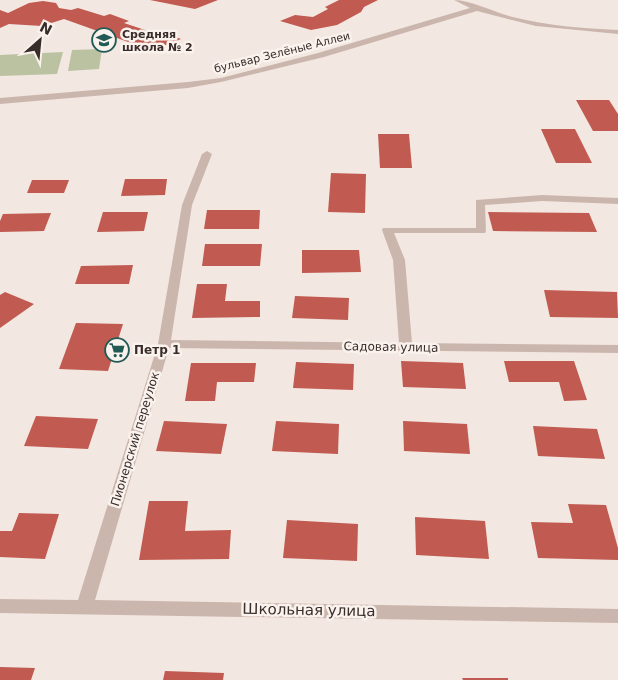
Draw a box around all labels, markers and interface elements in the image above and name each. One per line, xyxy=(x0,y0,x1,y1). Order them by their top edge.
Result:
north arrow xyxy=(15,15,65,65)
text: N xyxy=(37,19,55,38)
school or university icon: Средняя школа № 2 xyxy=(91,27,117,53)
place label: Средняя школа № 2 xyxy=(122,28,193,54)
street label: бульвар Зелёные Аллеи xyxy=(213,29,352,76)
supermarket icon: Петр 1 xyxy=(104,337,130,363)
street label: Садовая улица xyxy=(343,339,439,355)
place label: Петр 1 xyxy=(134,343,180,357)
street label: Пионерский переулок xyxy=(108,370,162,508)
street label: Школьная улица xyxy=(242,600,376,620)

